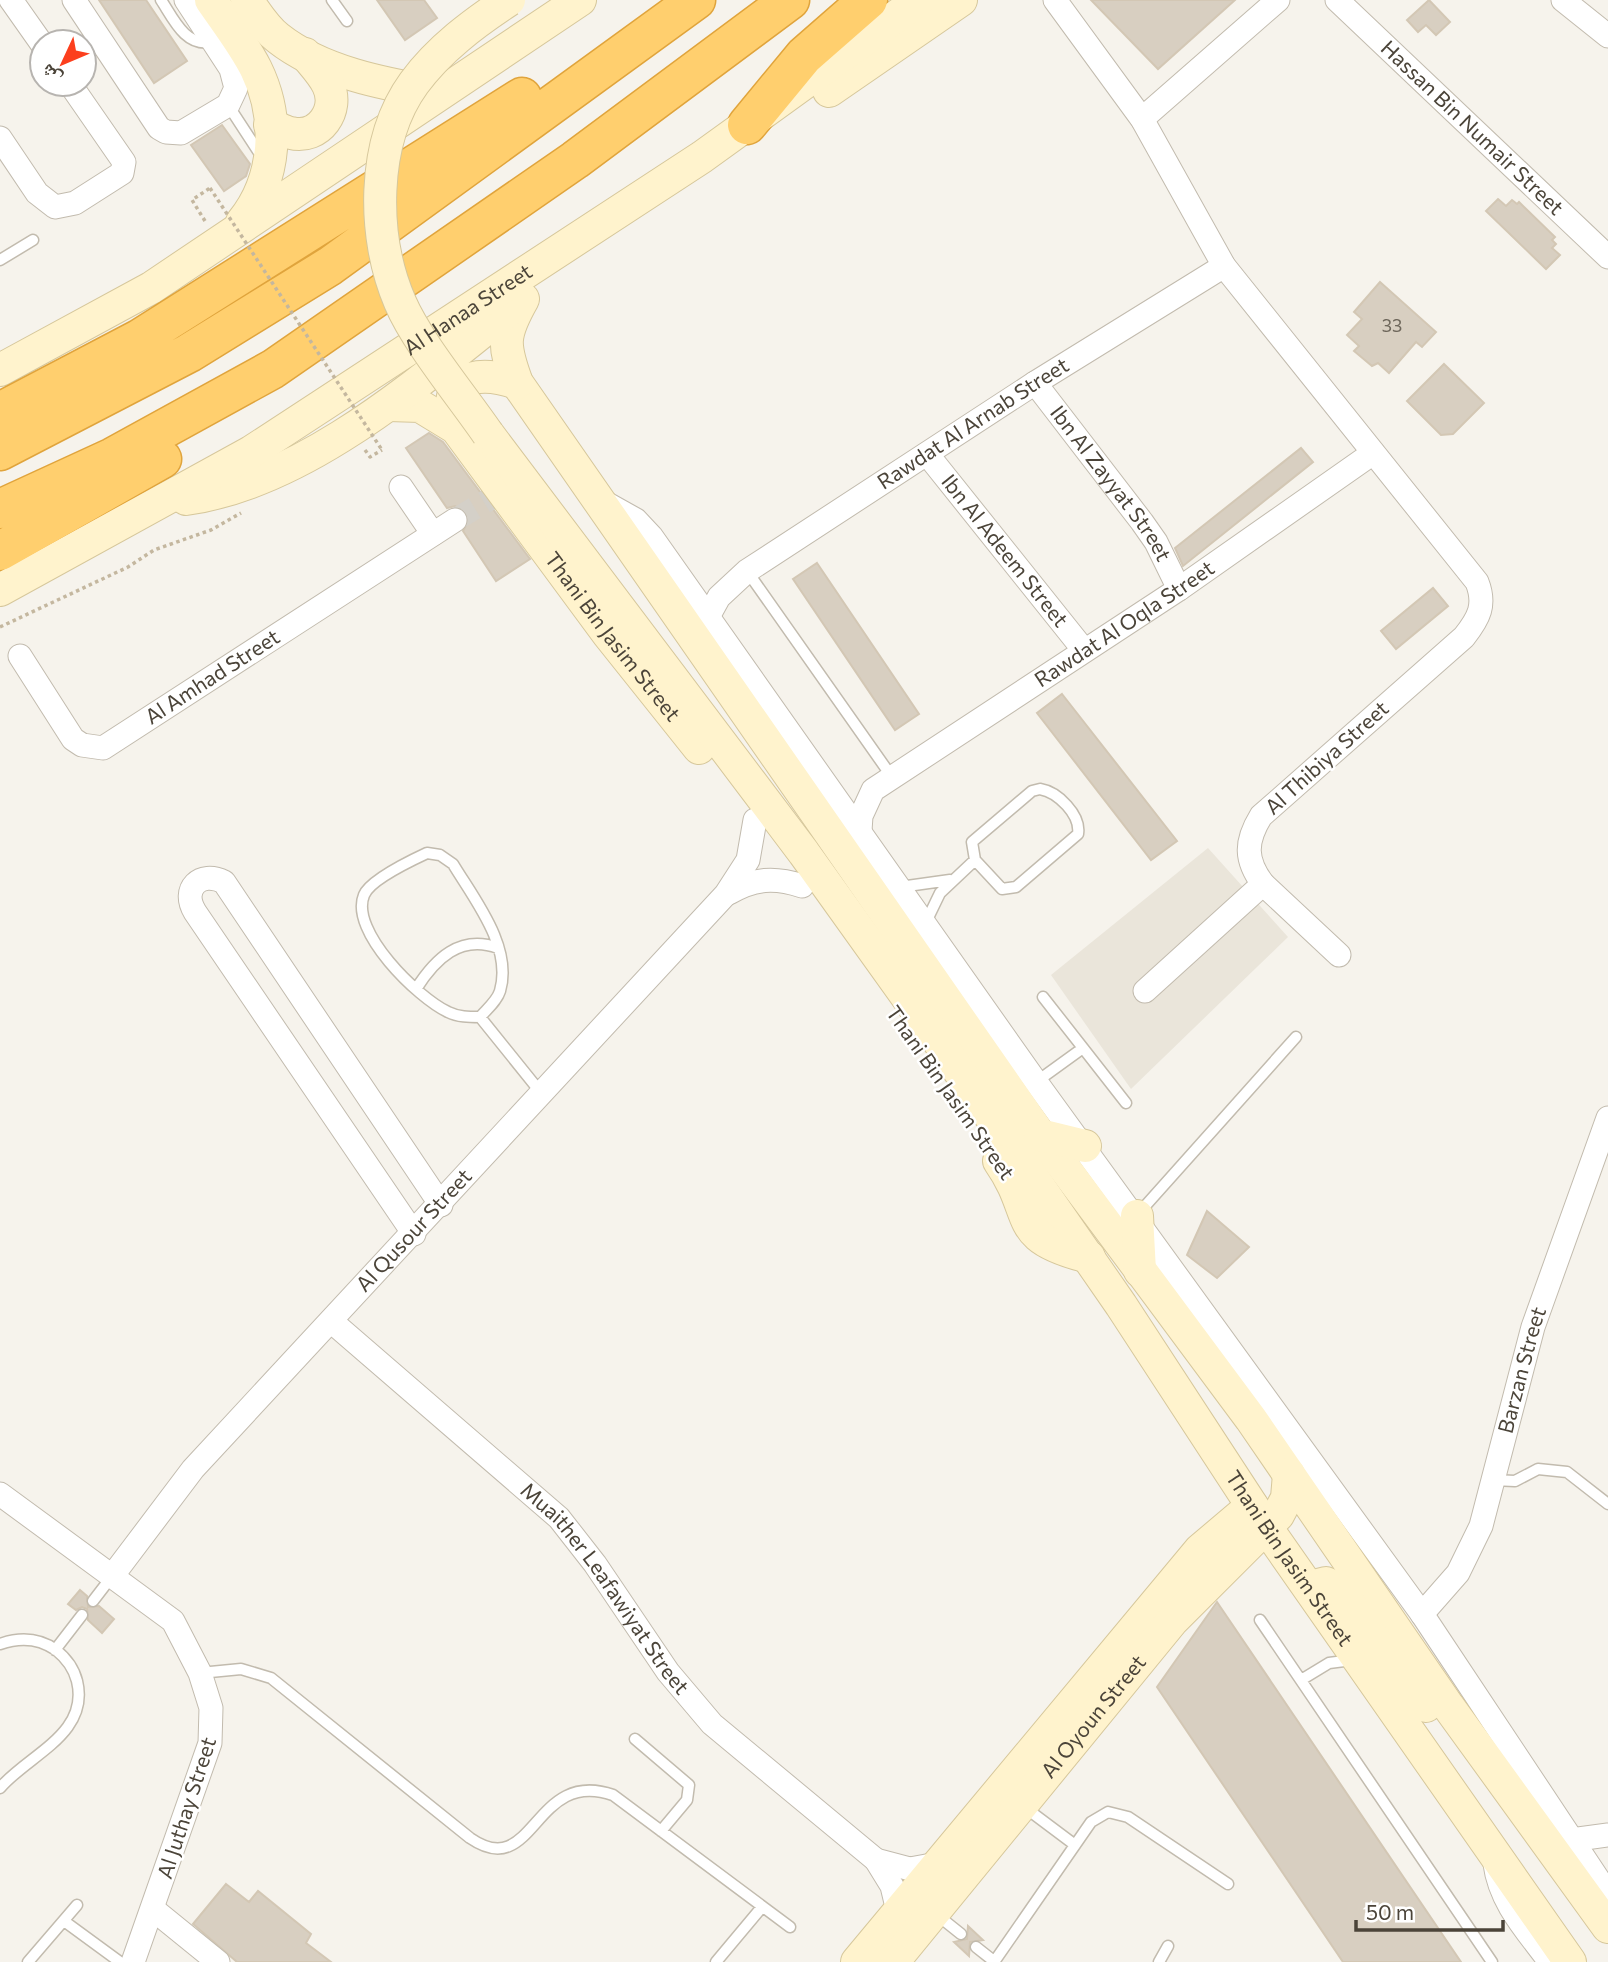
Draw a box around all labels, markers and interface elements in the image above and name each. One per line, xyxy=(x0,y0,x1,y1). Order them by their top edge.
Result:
north arrow xyxy=(28,28,98,98)
street label: Hassan Bin Numair Street xyxy=(1377,35,1569,219)
text: ش xyxy=(35,59,66,90)
street label: Al Hanaa Street xyxy=(399,258,536,360)
house number: 33 xyxy=(1382,314,1402,336)
street label: Rawdat Al Arnab Street xyxy=(872,351,1073,494)
street label: Ibn Al Zayyat Street xyxy=(1046,400,1177,565)
street label: Ibn Al Adeem Street xyxy=(937,469,1074,631)
street label: Thani Bin Jasim Street xyxy=(541,546,686,725)
street label: Rawdat Al Oqla Street xyxy=(1029,554,1218,691)
street label: Al Amhad Street xyxy=(140,623,284,729)
street label: Al Thibiya Street xyxy=(1259,695,1393,819)
street label: Thani Bin Jasim Street xyxy=(882,1000,1021,1184)
street label: Al Qusour Street xyxy=(350,1163,476,1296)
street label: Barzan Street xyxy=(1492,1303,1550,1436)
street label: Thani Bin Jasim Street xyxy=(1222,1465,1359,1650)
street label: Muaither Leafawiyat Street xyxy=(516,1477,695,1699)
street label: Al Oyoun Street xyxy=(1035,1649,1150,1782)
street label: Al Juthay Street xyxy=(151,1734,220,1881)
scale bar xyxy=(1356,1888,1503,1932)
text: 50 m xyxy=(1366,1899,1414,1924)

